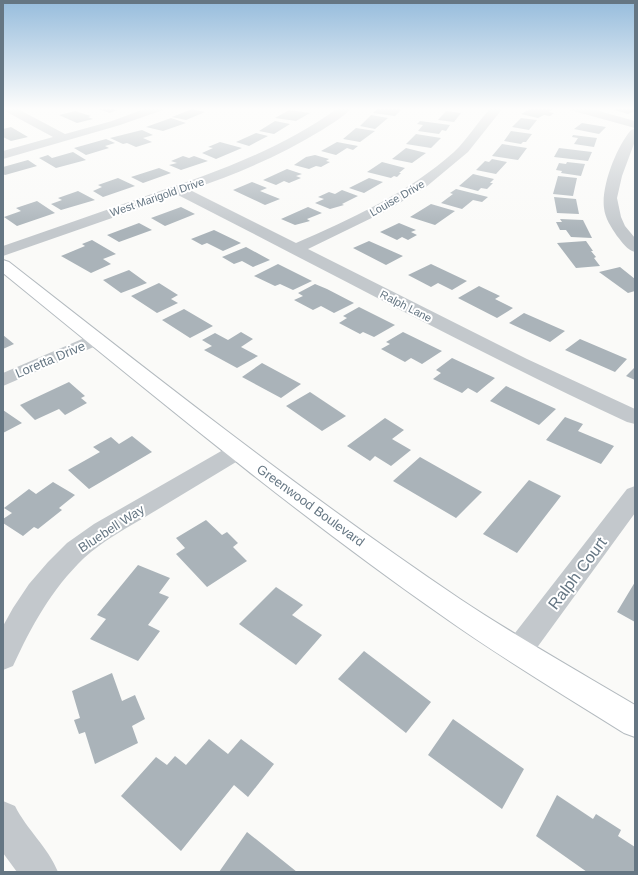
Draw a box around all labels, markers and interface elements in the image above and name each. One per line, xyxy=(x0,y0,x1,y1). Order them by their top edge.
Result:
street label: West Marigold Drive xyxy=(108,175,206,219)
street label: Louise Drive xyxy=(368,178,426,218)
street label: Ralph Lane xyxy=(378,288,434,324)
street label: Loretta Drive xyxy=(13,338,87,381)
street label: Greenwood Boulevard xyxy=(254,461,367,549)
street label: Bluebell Way xyxy=(76,501,147,555)
street label: Ralph Court xyxy=(545,534,610,613)

